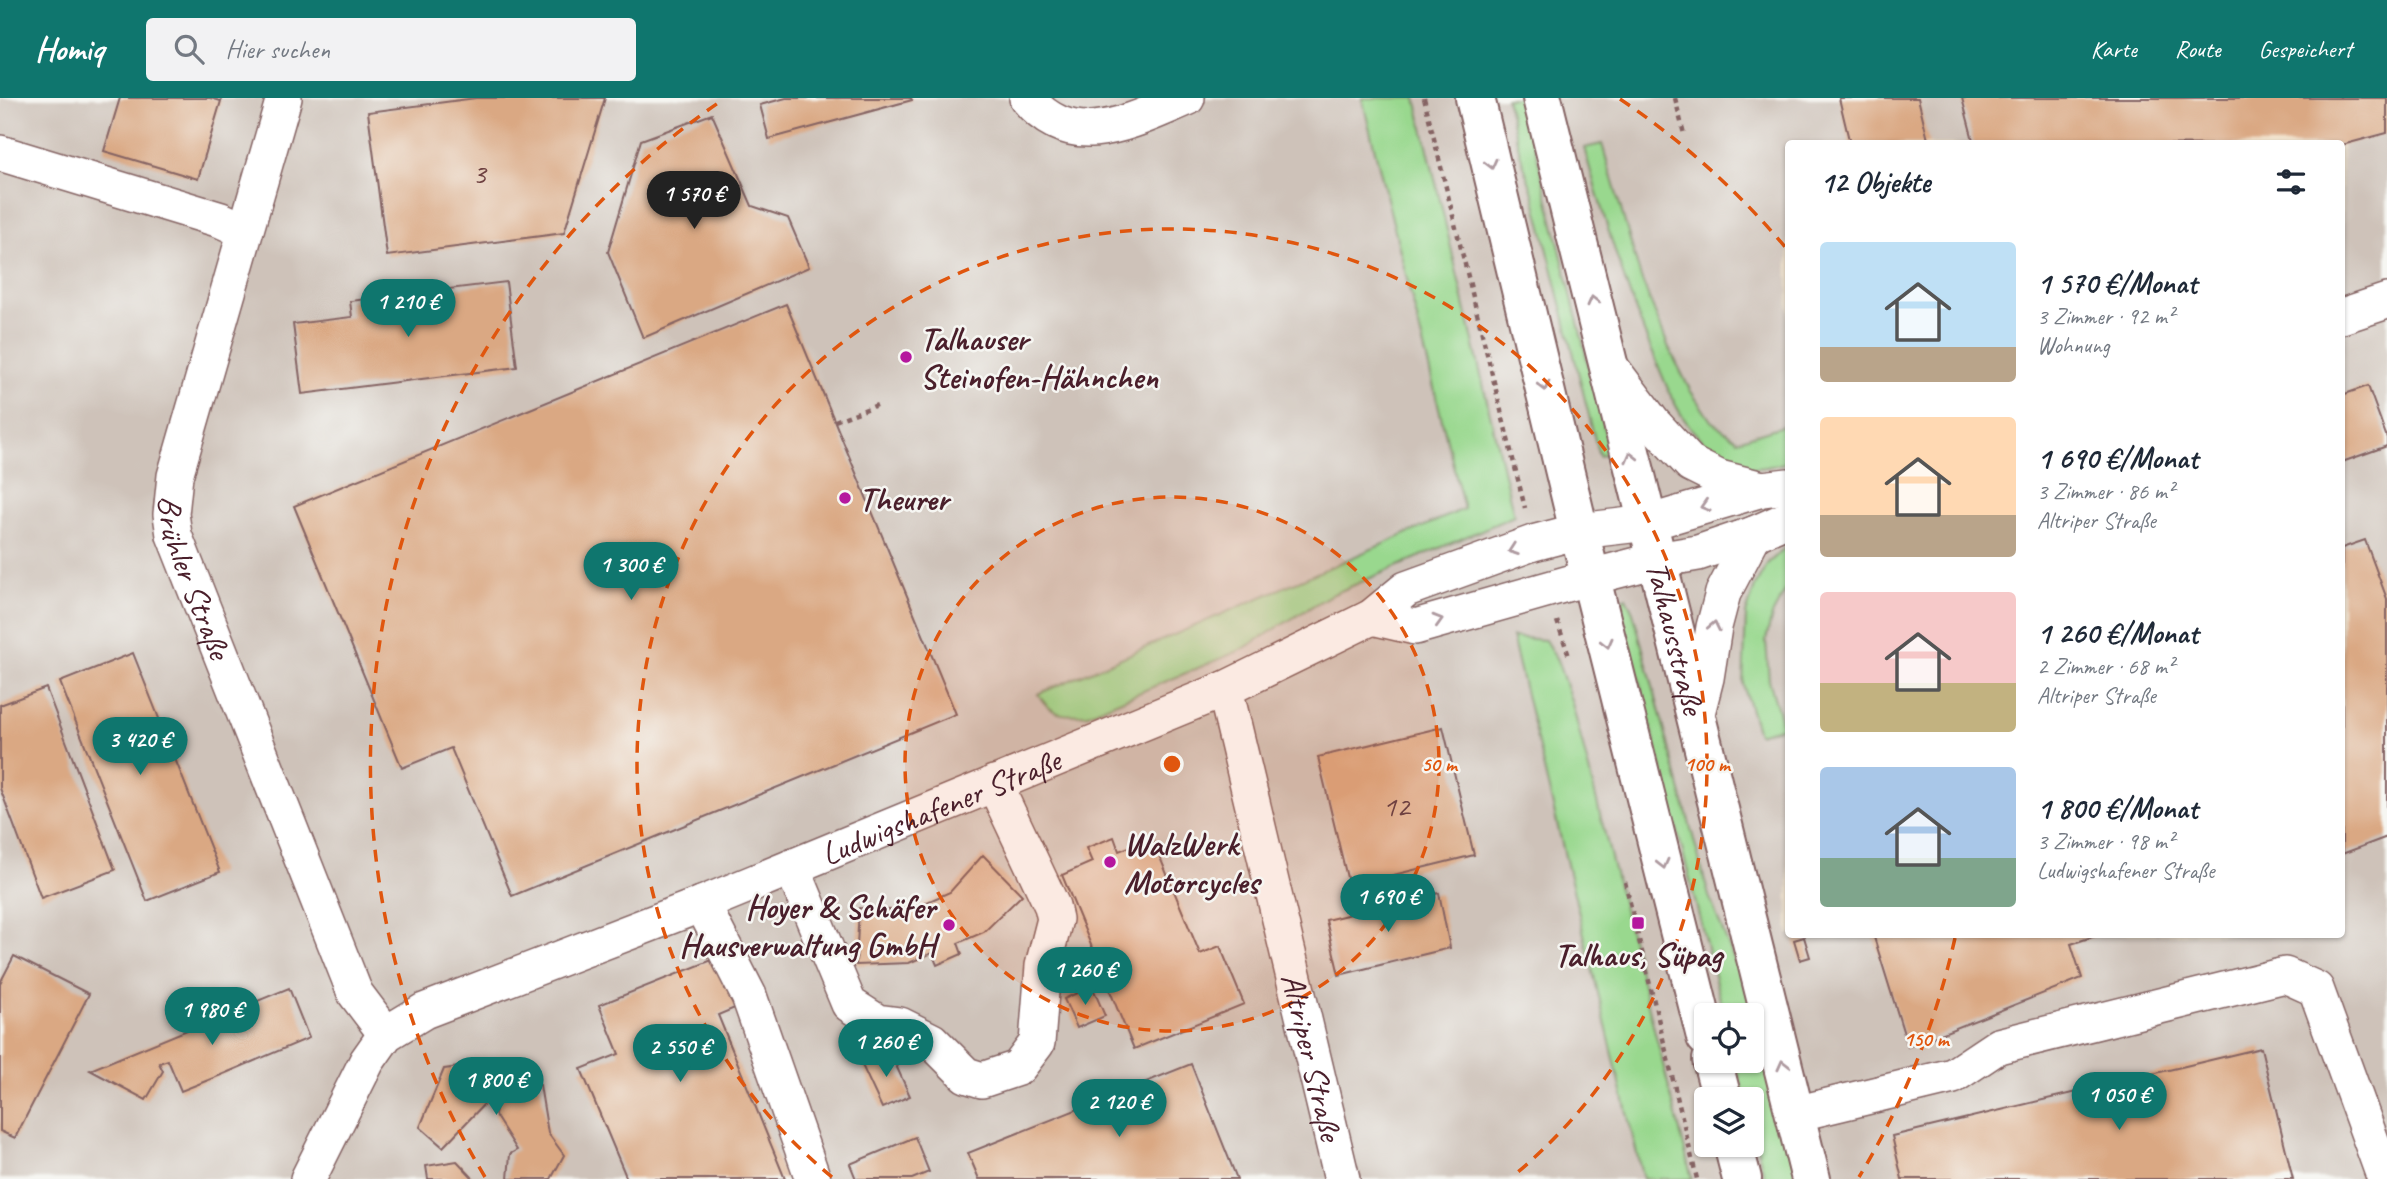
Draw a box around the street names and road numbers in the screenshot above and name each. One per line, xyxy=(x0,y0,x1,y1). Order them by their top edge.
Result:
street label: Brühler Straße xyxy=(149,494,242,667)
street label: Talhausstraße xyxy=(1636,557,1715,721)
street label: Ludwigshafener Straße xyxy=(815,738,1069,875)
street label: Altriper Straße xyxy=(1272,969,1353,1147)

